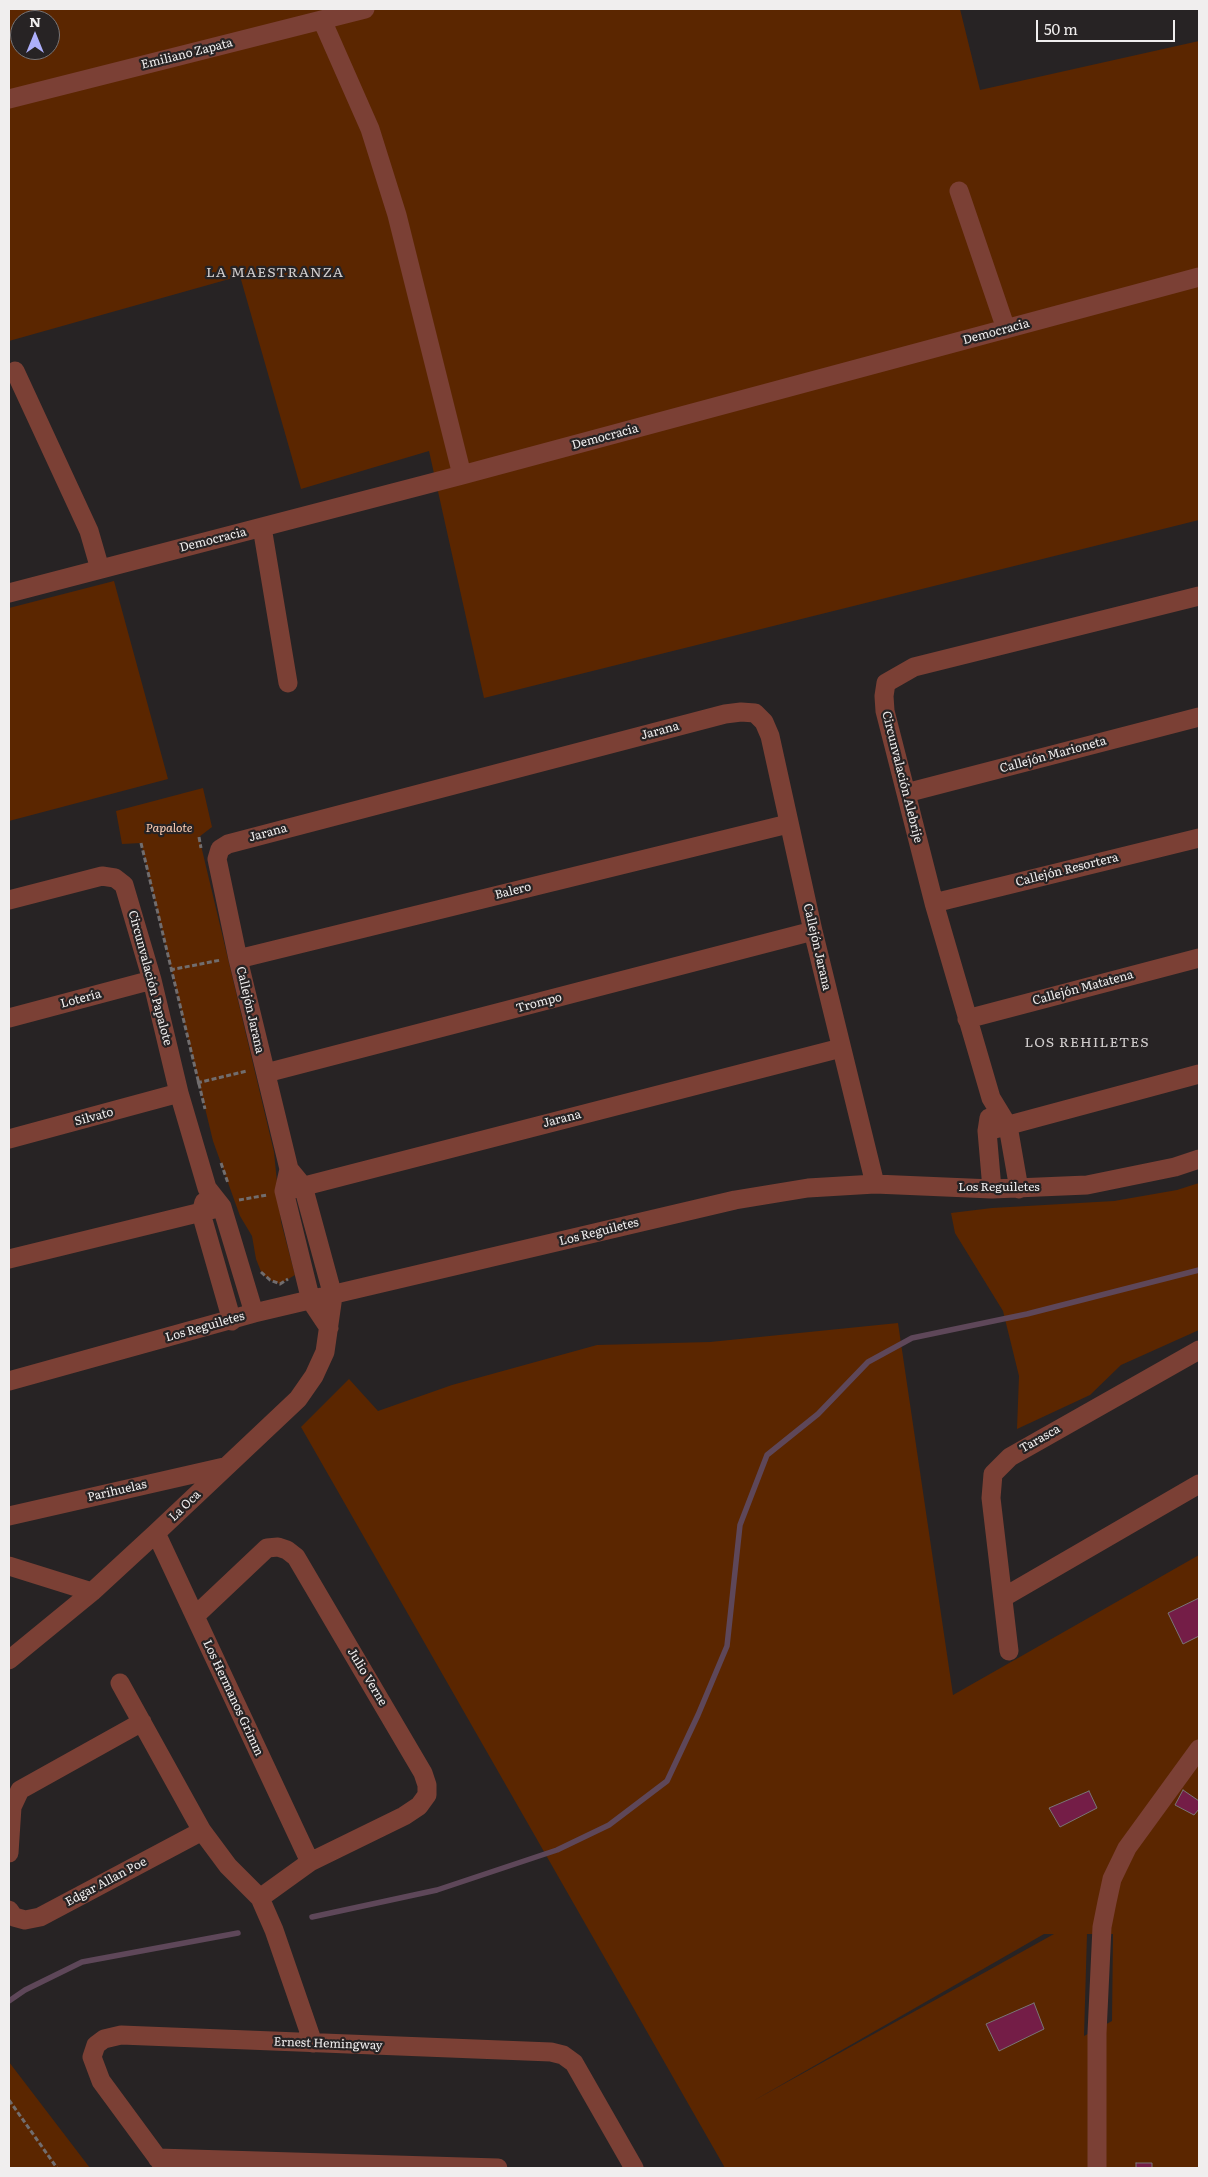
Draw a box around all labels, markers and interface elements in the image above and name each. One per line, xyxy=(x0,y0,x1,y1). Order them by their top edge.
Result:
north arrow xyxy=(10,10,60,60)
scale bar xyxy=(1038,10,1177,42)
text: N xyxy=(29,11,41,31)
text: 50 m xyxy=(1044,17,1078,40)
street label: Emiliano Zapata xyxy=(140,36,234,72)
district label: LA MAESTRANZA xyxy=(204,265,346,281)
street label: Democracia xyxy=(961,316,1031,348)
street label: Democracia xyxy=(570,421,640,453)
street label: Democracia xyxy=(178,525,248,555)
street label: Circunvalación Alebrije xyxy=(879,710,925,844)
street label: Jarana xyxy=(639,719,681,743)
street label: Callejón Marioneta xyxy=(998,734,1108,776)
park label: Papalote xyxy=(145,821,193,835)
street label: Jarana xyxy=(247,821,289,845)
street label: Callejón Resortera xyxy=(1014,850,1120,890)
street label: Balero xyxy=(493,880,533,902)
street label: Callejón Jarana xyxy=(800,902,834,992)
street label: Circunvalación Papalote xyxy=(125,909,175,1047)
street label: Callejón Jarana xyxy=(233,965,267,1055)
street label: Callejón Matatena xyxy=(1031,968,1135,1008)
street label: Lotería xyxy=(59,987,103,1011)
street label: Trompo xyxy=(514,990,564,1016)
district label: LOS REHILETES xyxy=(1023,1035,1151,1051)
street label: Silvato xyxy=(73,1105,115,1129)
street label: Jarana xyxy=(541,1107,583,1131)
street label: Los Reguiletes xyxy=(958,1180,1040,1194)
street label: Los Reguiletes xyxy=(558,1215,640,1249)
street label: Los Reguiletes xyxy=(164,1309,246,1345)
street label: Tarasca xyxy=(1017,1422,1063,1456)
street label: Parihuelas xyxy=(86,1477,148,1505)
street label: La Oca xyxy=(166,1488,204,1524)
street label: Los Hermanos Grimm xyxy=(200,1638,266,1758)
street label: Julio Verne xyxy=(344,1645,390,1709)
street label: Edgar Allan Poe xyxy=(63,1855,149,1909)
street label: Ernest Hemingway xyxy=(273,2035,383,2053)

